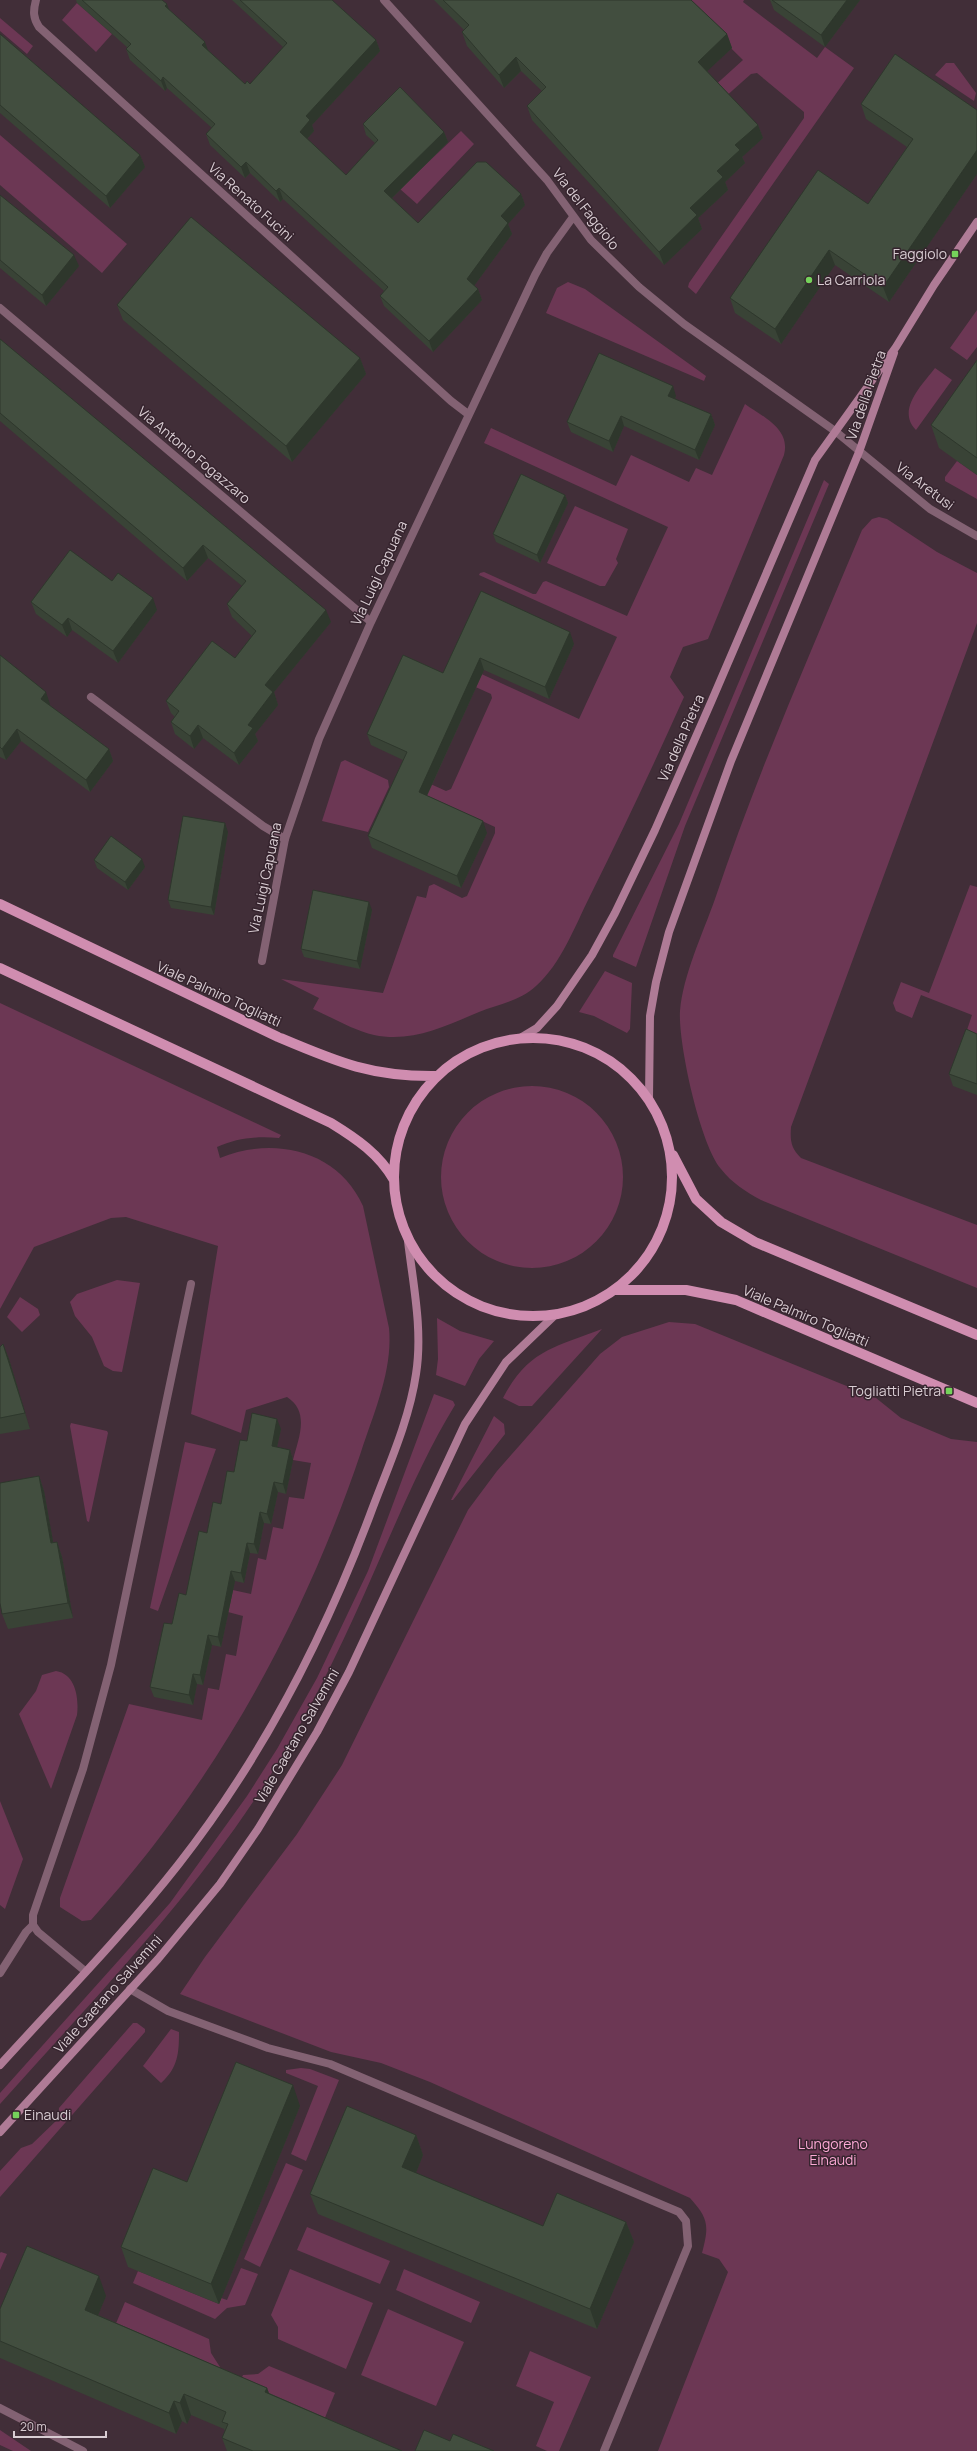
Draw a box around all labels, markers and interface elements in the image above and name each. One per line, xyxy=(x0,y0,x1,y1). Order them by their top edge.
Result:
street label: Via Renato Fucini xyxy=(204,158,298,245)
street label: Via del Faggiolo xyxy=(548,164,624,253)
place label: Faggiolo xyxy=(893,244,947,263)
marker: Faggiolo xyxy=(950,249,960,259)
place label: La Carriola xyxy=(817,270,885,289)
marker: La Carriola xyxy=(804,275,814,285)
street label: Via della Pietra xyxy=(841,347,890,442)
street label: Via Antonio Fogazzaro xyxy=(134,402,255,508)
street label: Via Aretusi xyxy=(892,457,958,514)
street label: Via Luigi Capuana xyxy=(346,517,411,628)
street label: Via della Pietra xyxy=(653,691,708,784)
street label: Via Luigi Capuana xyxy=(243,820,286,935)
street label: Viale Palmiro Togliatti xyxy=(154,956,285,1031)
street label: Viale Palmiro Togliatti xyxy=(740,1280,872,1351)
place label: Togliatti Pietra xyxy=(848,1381,941,1400)
marker: Togliatti Pietra xyxy=(944,1386,954,1396)
street label: Viale Gaetano Salvemini xyxy=(250,1665,343,1807)
street label: Viale Gaetano Salvemini xyxy=(49,1930,166,2057)
place label: Einaudi xyxy=(24,2105,71,2124)
marker: Einaudi xyxy=(11,2110,21,2120)
park label: Lungoreno Einaudi xyxy=(798,2134,868,2169)
scale bar xyxy=(14,2413,106,2439)
text: 20 m xyxy=(20,2418,47,2435)

